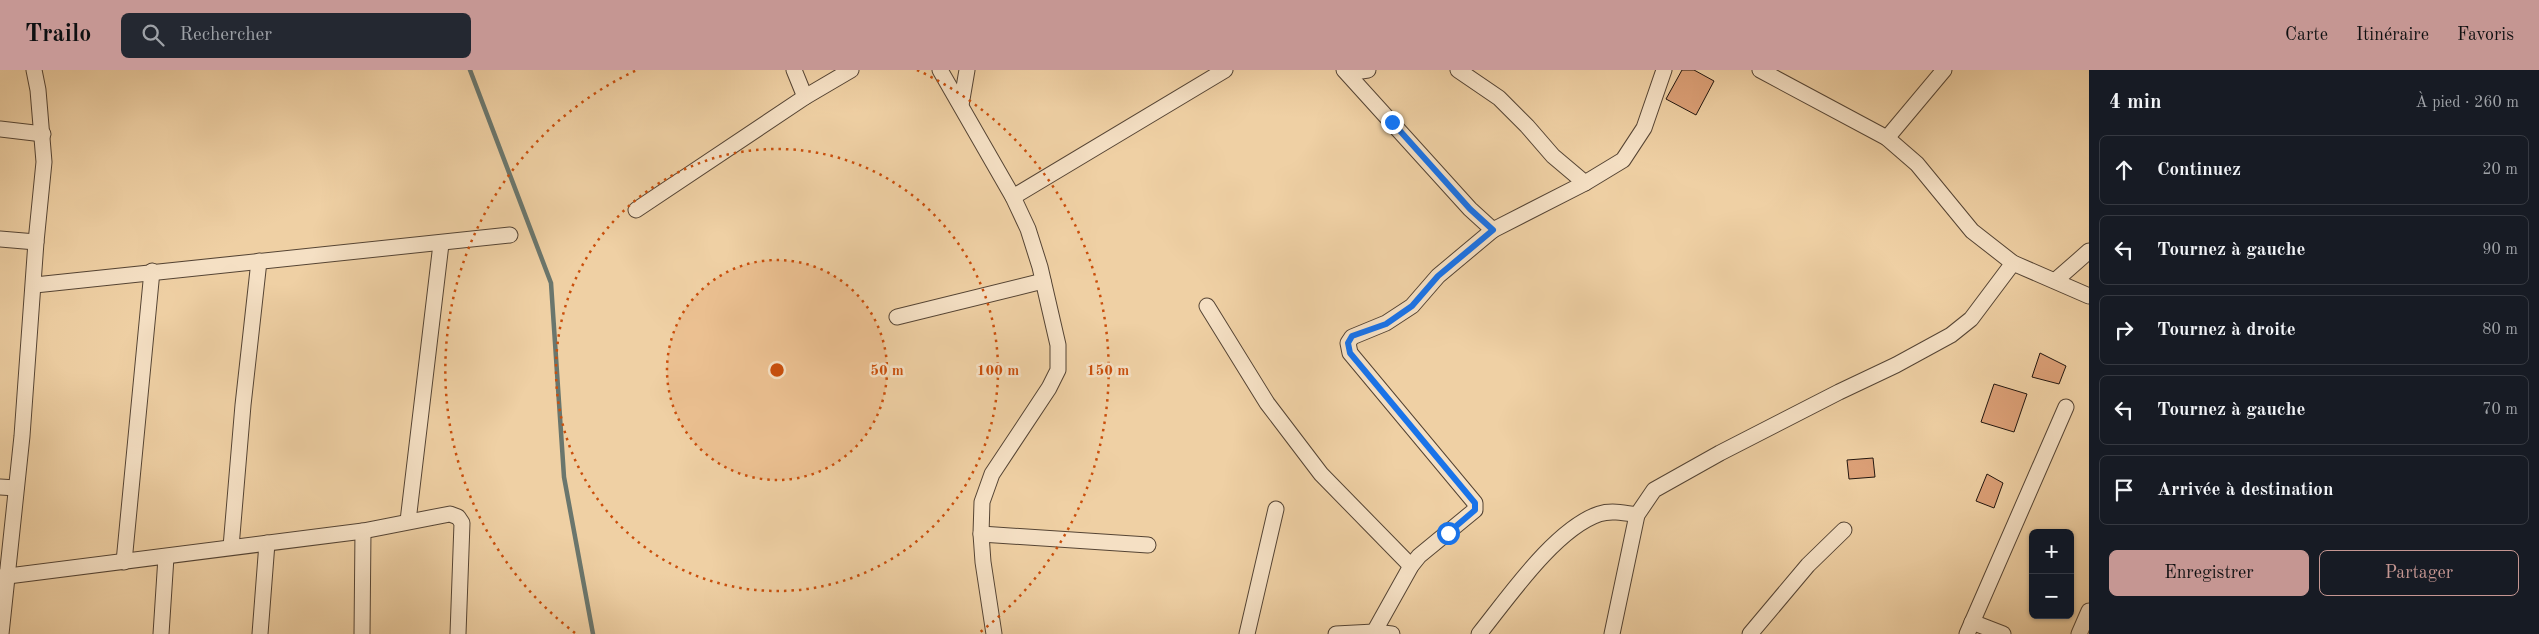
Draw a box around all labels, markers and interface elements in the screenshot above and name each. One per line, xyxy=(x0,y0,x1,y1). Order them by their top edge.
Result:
search box xyxy=(121,13,471,58)
icon: search xyxy=(139,21,167,49)
text: Trailo xyxy=(25,23,91,47)
text: Rechercher xyxy=(179,26,272,45)
text: Carte xyxy=(2285,26,2328,44)
text: Itinéraire xyxy=(2356,26,2429,44)
text: Favoris xyxy=(2457,26,2514,44)
text: 4 min xyxy=(2109,92,2162,113)
text: À pied · 260 m xyxy=(2416,95,2519,111)
route end xyxy=(1381,111,1404,134)
icon: ahead xyxy=(2110,156,2138,184)
text: Continuez xyxy=(2157,161,2241,180)
text: 20 m xyxy=(2482,162,2518,178)
icon: left xyxy=(2110,236,2138,264)
text: Tournez à gauche xyxy=(2157,241,2305,260)
text: 90 m xyxy=(2482,242,2518,258)
icon: right xyxy=(2110,316,2138,344)
text: Tournez à droite xyxy=(2157,321,2296,340)
text: 80 m xyxy=(2482,322,2518,338)
centre of rings xyxy=(768,361,786,379)
text: 50 m xyxy=(870,364,904,379)
text: 100 m xyxy=(977,364,1019,379)
text: 150 m xyxy=(1087,364,1129,379)
icon: left xyxy=(2110,396,2138,424)
text: Tournez à gauche xyxy=(2157,401,2305,420)
text: 70 m xyxy=(2482,402,2518,418)
icon: arrive xyxy=(2110,476,2138,504)
text: Arrivée à destination xyxy=(2157,481,2333,500)
route start xyxy=(1437,522,1460,545)
map controls xyxy=(2029,529,2074,619)
button: + xyxy=(2029,529,2074,574)
button: Enregistrer xyxy=(2109,550,2309,596)
button: Partager xyxy=(2319,550,2519,596)
button: − xyxy=(2029,574,2074,619)

